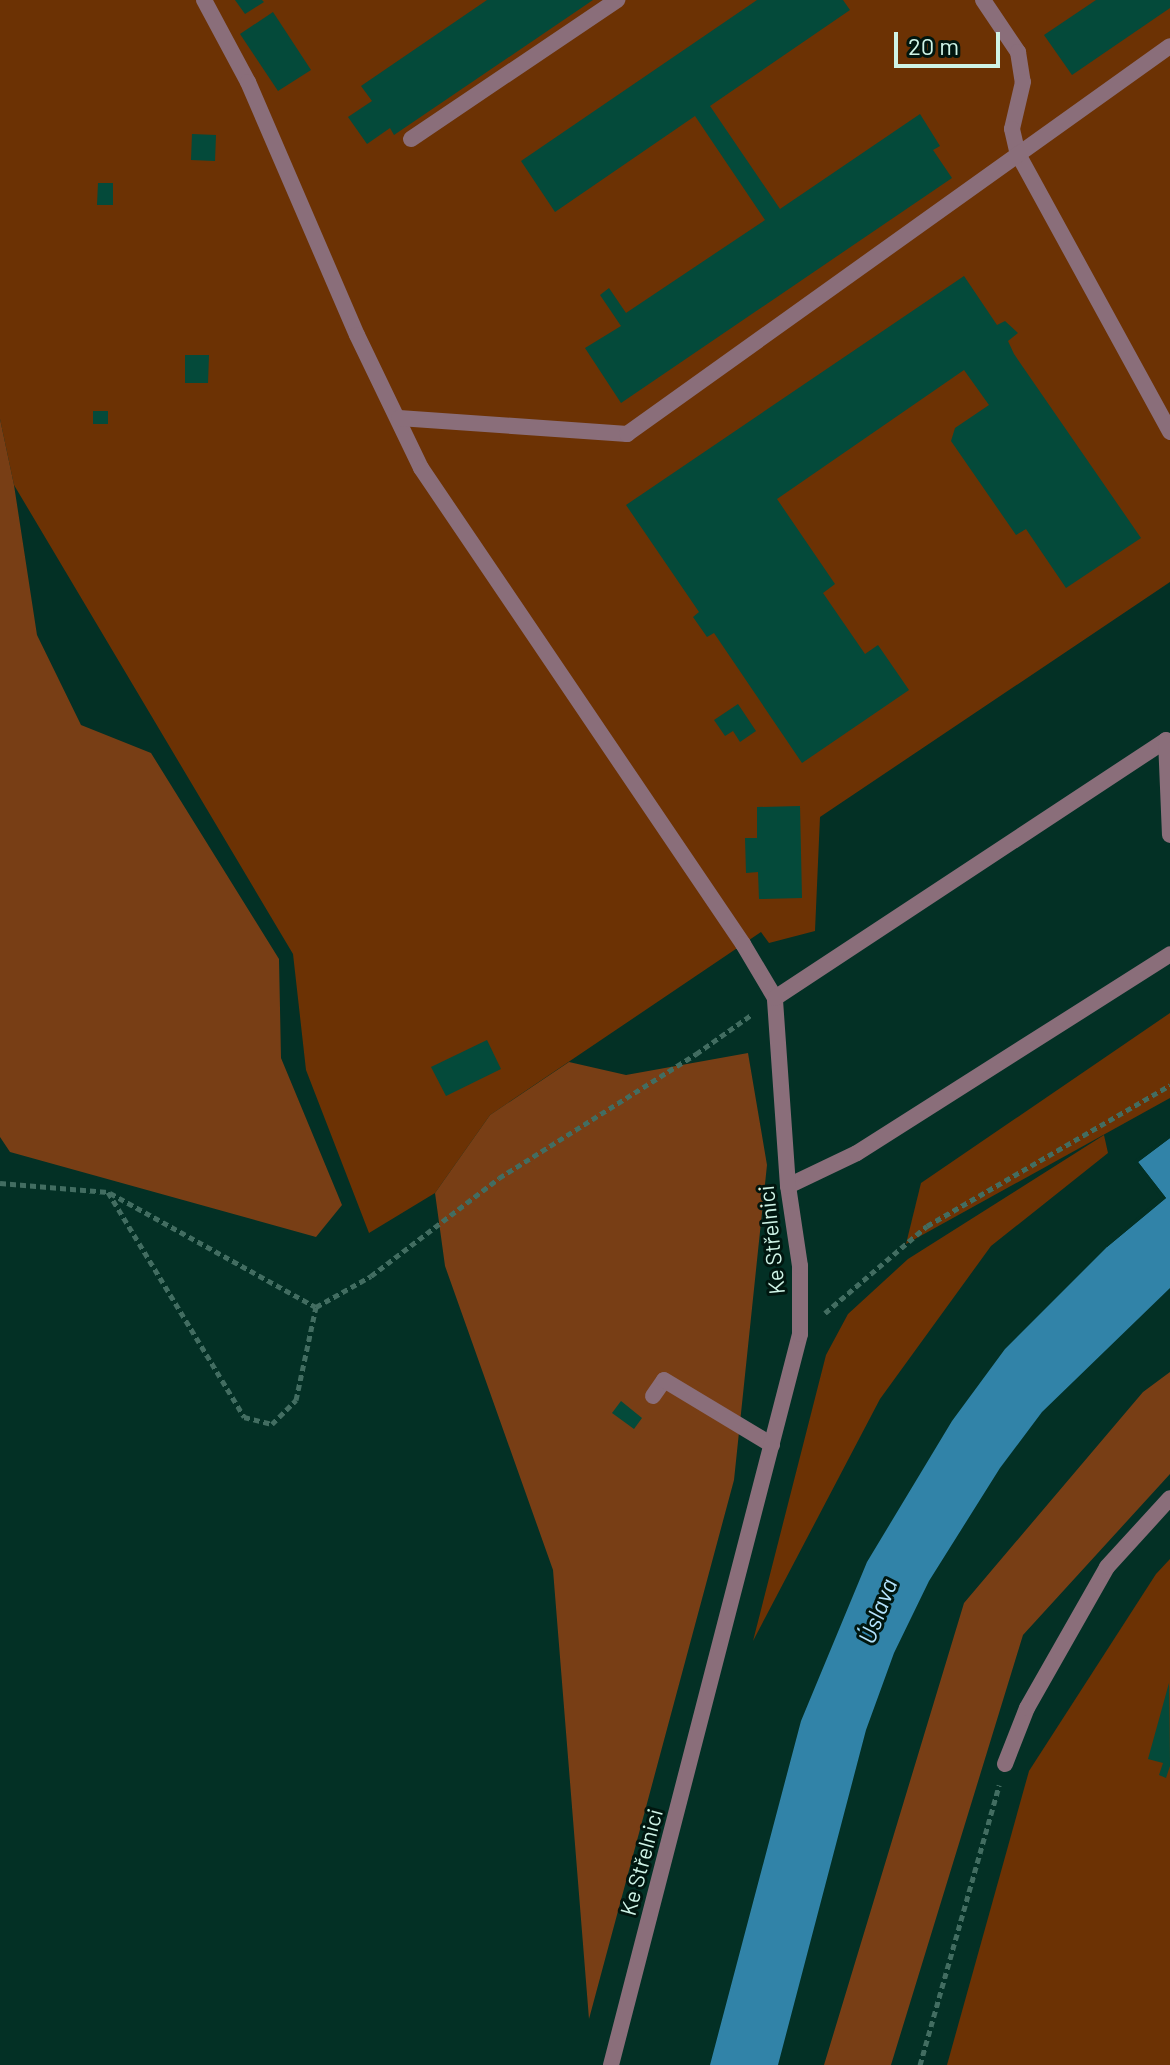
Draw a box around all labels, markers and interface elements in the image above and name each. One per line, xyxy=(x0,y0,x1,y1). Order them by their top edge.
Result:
scale bar xyxy=(898,16,1004,66)
text: 20 m xyxy=(908,31,959,60)
street label: Ke Střelnici xyxy=(752,1184,790,1296)
water label: Úslava xyxy=(851,1574,903,1648)
street label: Ke Střelnici xyxy=(614,1806,668,1918)

